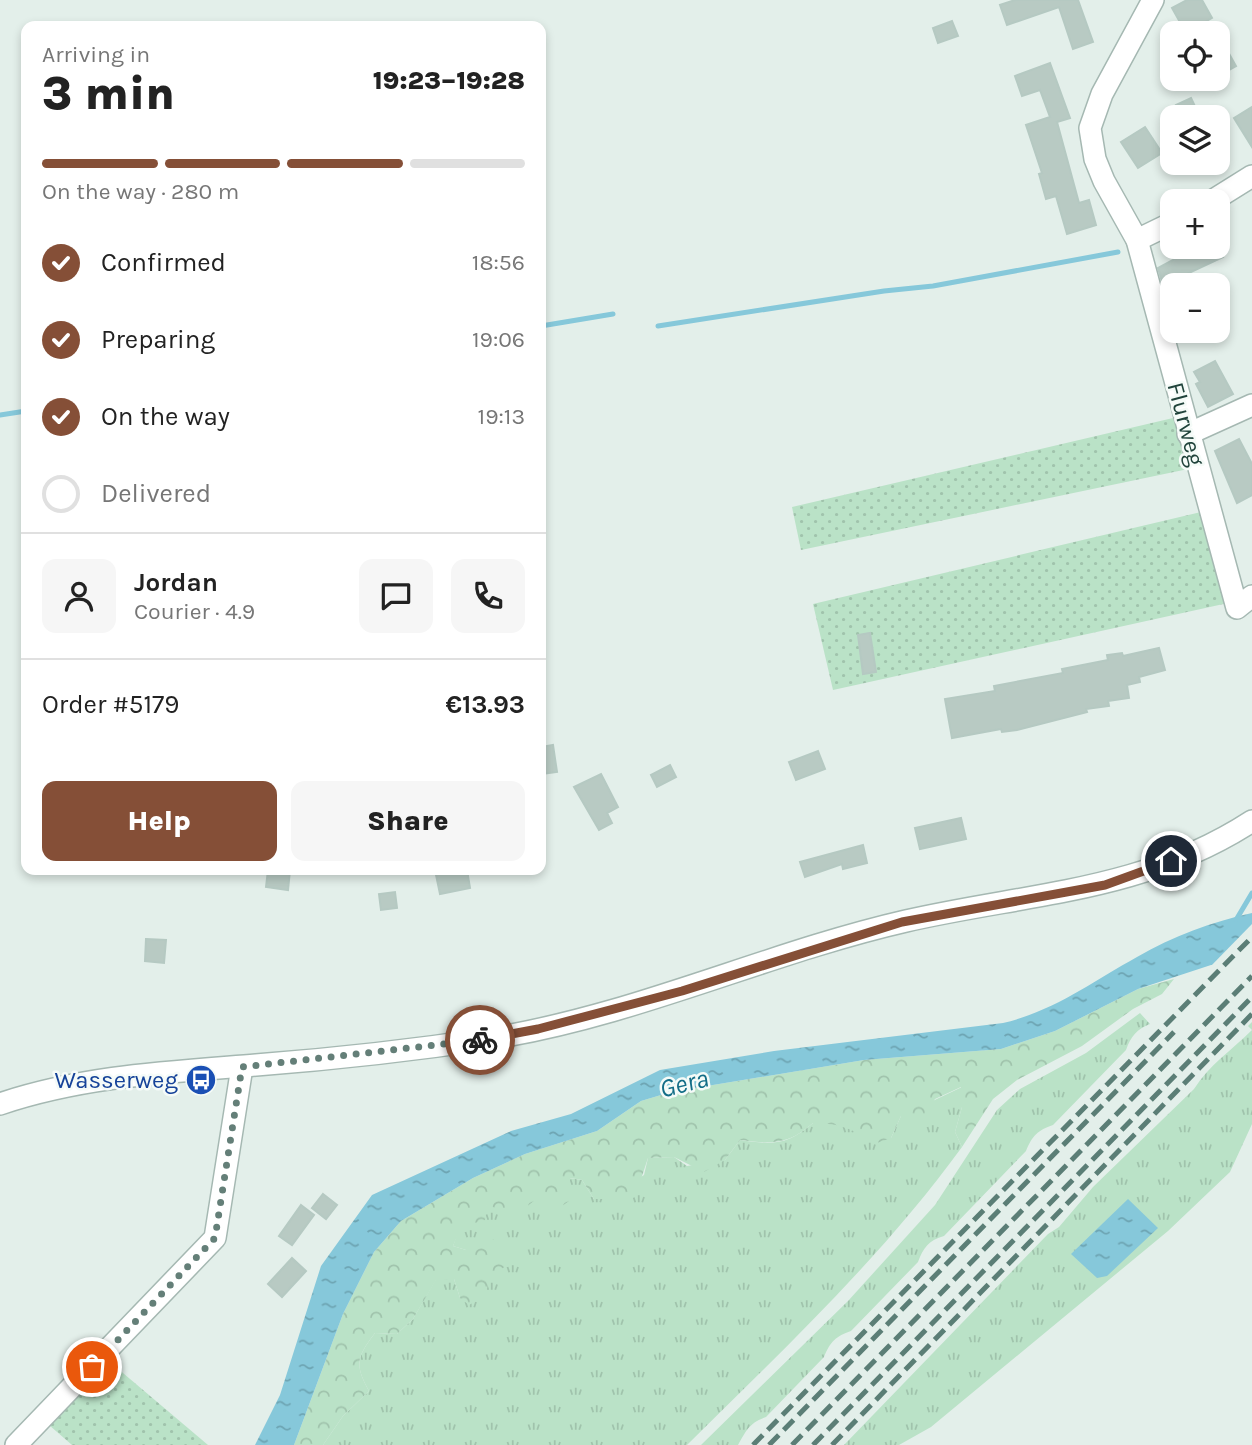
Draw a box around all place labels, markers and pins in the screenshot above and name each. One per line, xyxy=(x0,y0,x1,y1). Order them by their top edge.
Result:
pin xyxy=(1141,831,1201,891)
bus stop icon: Wasserweg xyxy=(184,1063,218,1097)
place label: Wasserweg xyxy=(55,1066,178,1094)
pin xyxy=(62,1337,122,1397)

